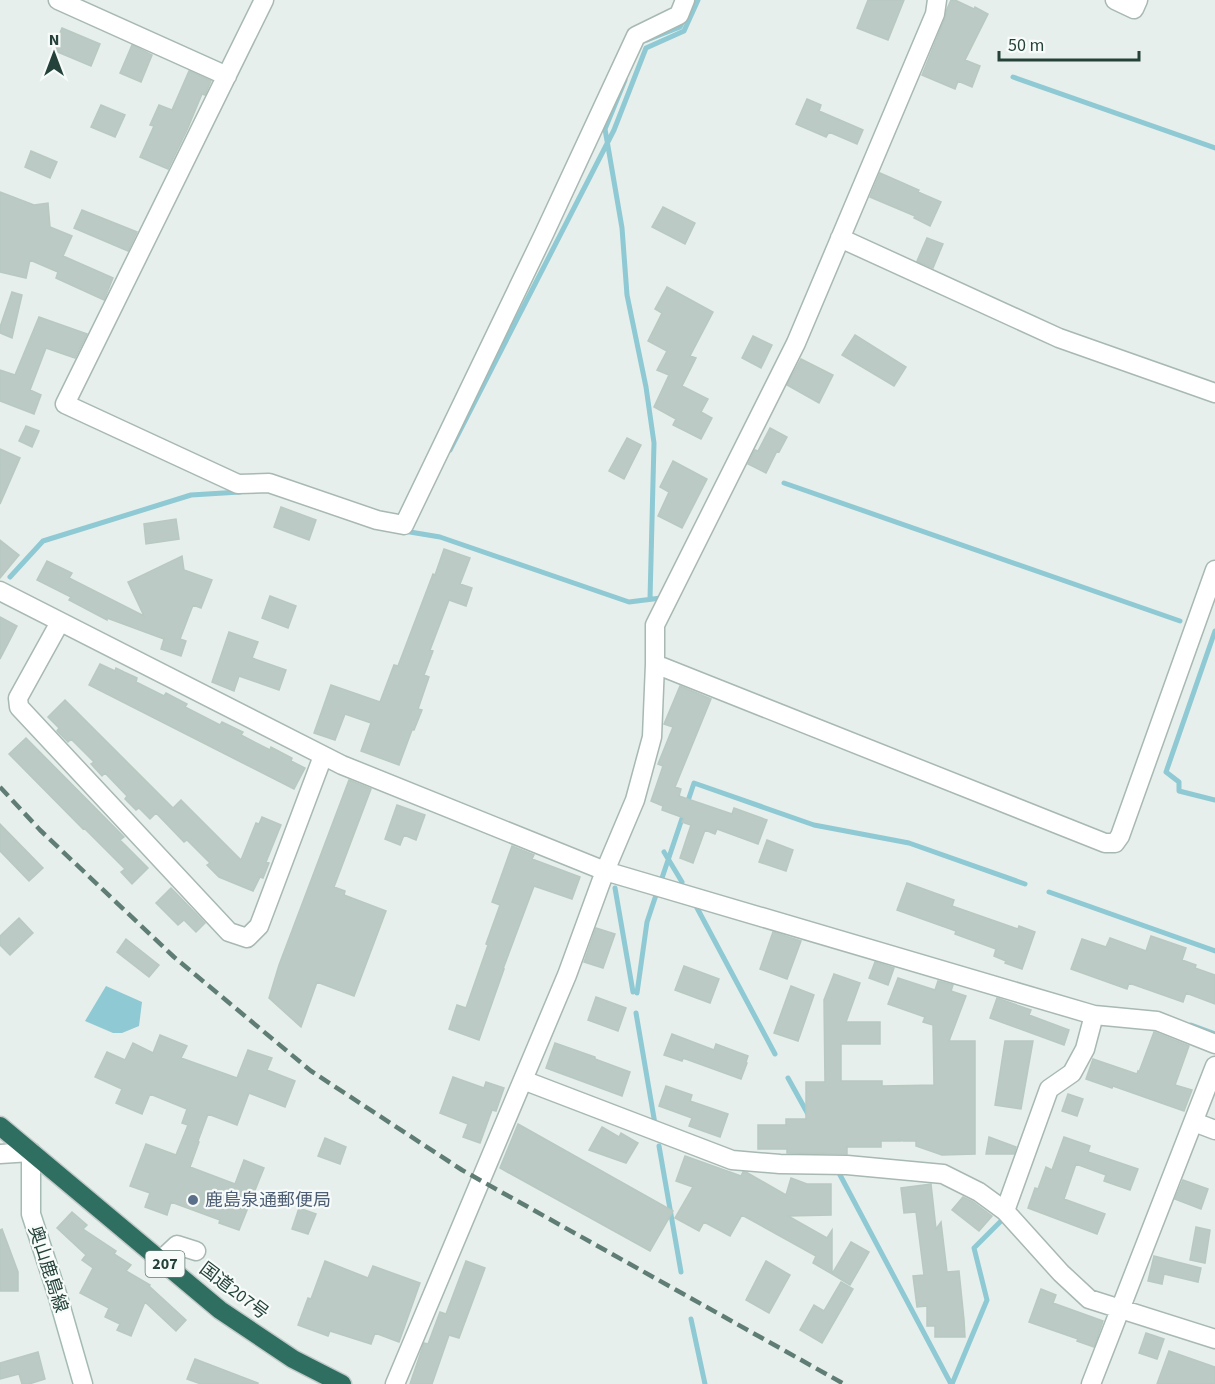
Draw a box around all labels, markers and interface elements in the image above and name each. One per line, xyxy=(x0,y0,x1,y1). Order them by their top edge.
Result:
north arrow xyxy=(24,24,84,84)
scale bar xyxy=(999,24,1138,62)
text: N xyxy=(49,29,59,51)
text: 50 m xyxy=(1008,33,1044,58)
place label: 鹿島泉通郵便局 xyxy=(205,1188,331,1213)
marker: 鹿島泉通郵便局 xyxy=(186,1193,200,1207)
street label: 奥山鹿島線 xyxy=(22,1222,74,1316)
road number: 207 xyxy=(146,1251,184,1277)
street label: 国道207号 xyxy=(194,1257,274,1325)

